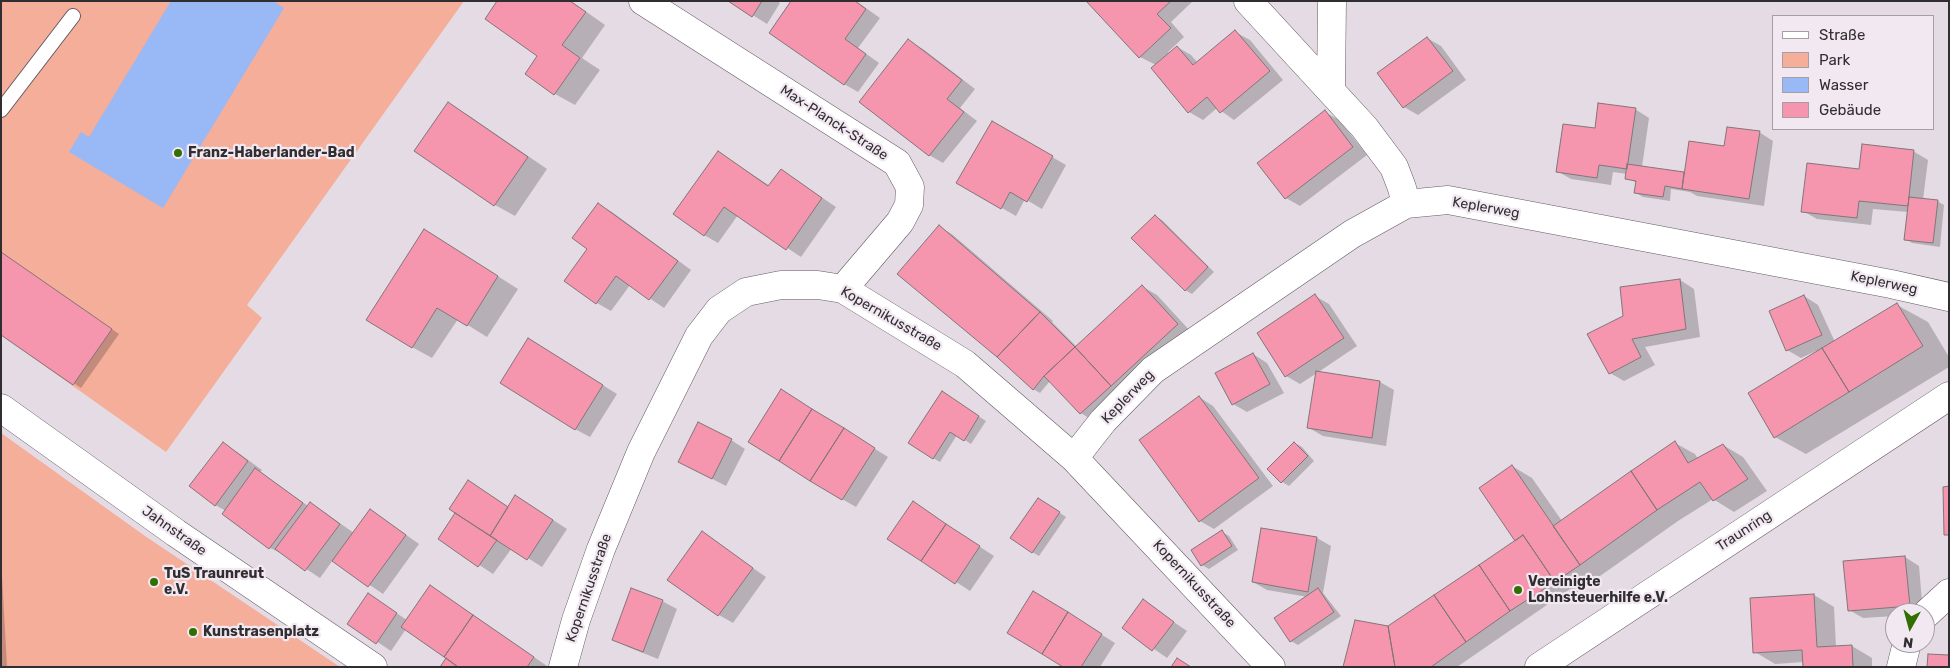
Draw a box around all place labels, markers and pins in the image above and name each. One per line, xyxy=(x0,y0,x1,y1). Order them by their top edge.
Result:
place label: Franz-Haberlander-Bad xyxy=(188,145,355,161)
marker: Franz-Haberlander-Bad xyxy=(172,147,184,159)
place label: TuS Traunreut e.V. xyxy=(164,566,264,598)
place label: Vereinigte Lohnsteuerhilfe e.V. xyxy=(1528,574,1668,606)
marker: TuS Traunreut e.V. xyxy=(148,576,160,588)
marker: Vereinigte Lohnsteuerhilfe e.V. xyxy=(1512,584,1524,596)
place label: Kunstrasenplatz xyxy=(203,624,319,640)
marker: Kunstrasenplatz xyxy=(187,626,199,638)

